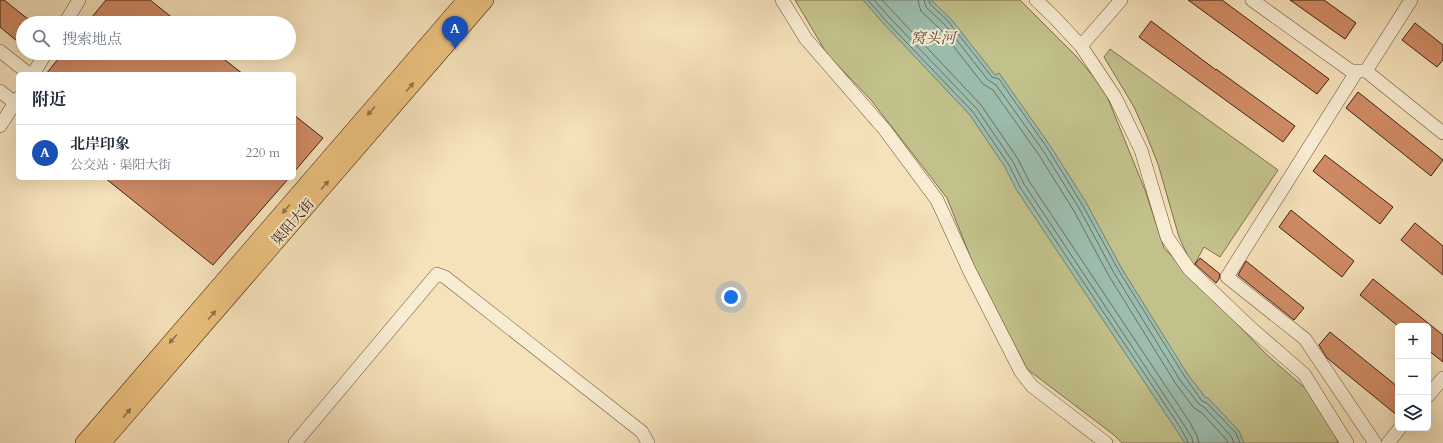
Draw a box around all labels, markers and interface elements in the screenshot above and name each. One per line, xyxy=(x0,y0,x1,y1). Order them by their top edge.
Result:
search box xyxy=(16,16,296,60)
pin: A xyxy=(442,16,468,49)
icon: search xyxy=(30,27,52,49)
water label: 窝头河 xyxy=(910,28,958,48)
text: 搜索地点 xyxy=(62,29,122,49)
one-way arrow xyxy=(405,81,414,92)
text: 附近 xyxy=(32,88,66,111)
one-way arrow xyxy=(366,105,375,116)
text: 北岸印象 xyxy=(70,134,130,154)
text: A xyxy=(40,144,50,162)
text: 220 m xyxy=(246,144,280,162)
text: 公交站 · 渠阳大街 xyxy=(70,156,171,174)
one-way arrow xyxy=(320,180,329,190)
street label: 渠阳大街 xyxy=(267,195,319,249)
one-way arrow xyxy=(281,204,290,214)
your location xyxy=(721,287,741,307)
one-way arrow xyxy=(208,310,217,320)
map controls xyxy=(1395,323,1431,431)
button: + xyxy=(1395,323,1431,359)
one-way arrow xyxy=(169,334,178,345)
button: − xyxy=(1395,359,1431,395)
button: layers xyxy=(1395,395,1431,431)
one-way arrow xyxy=(123,408,132,419)

